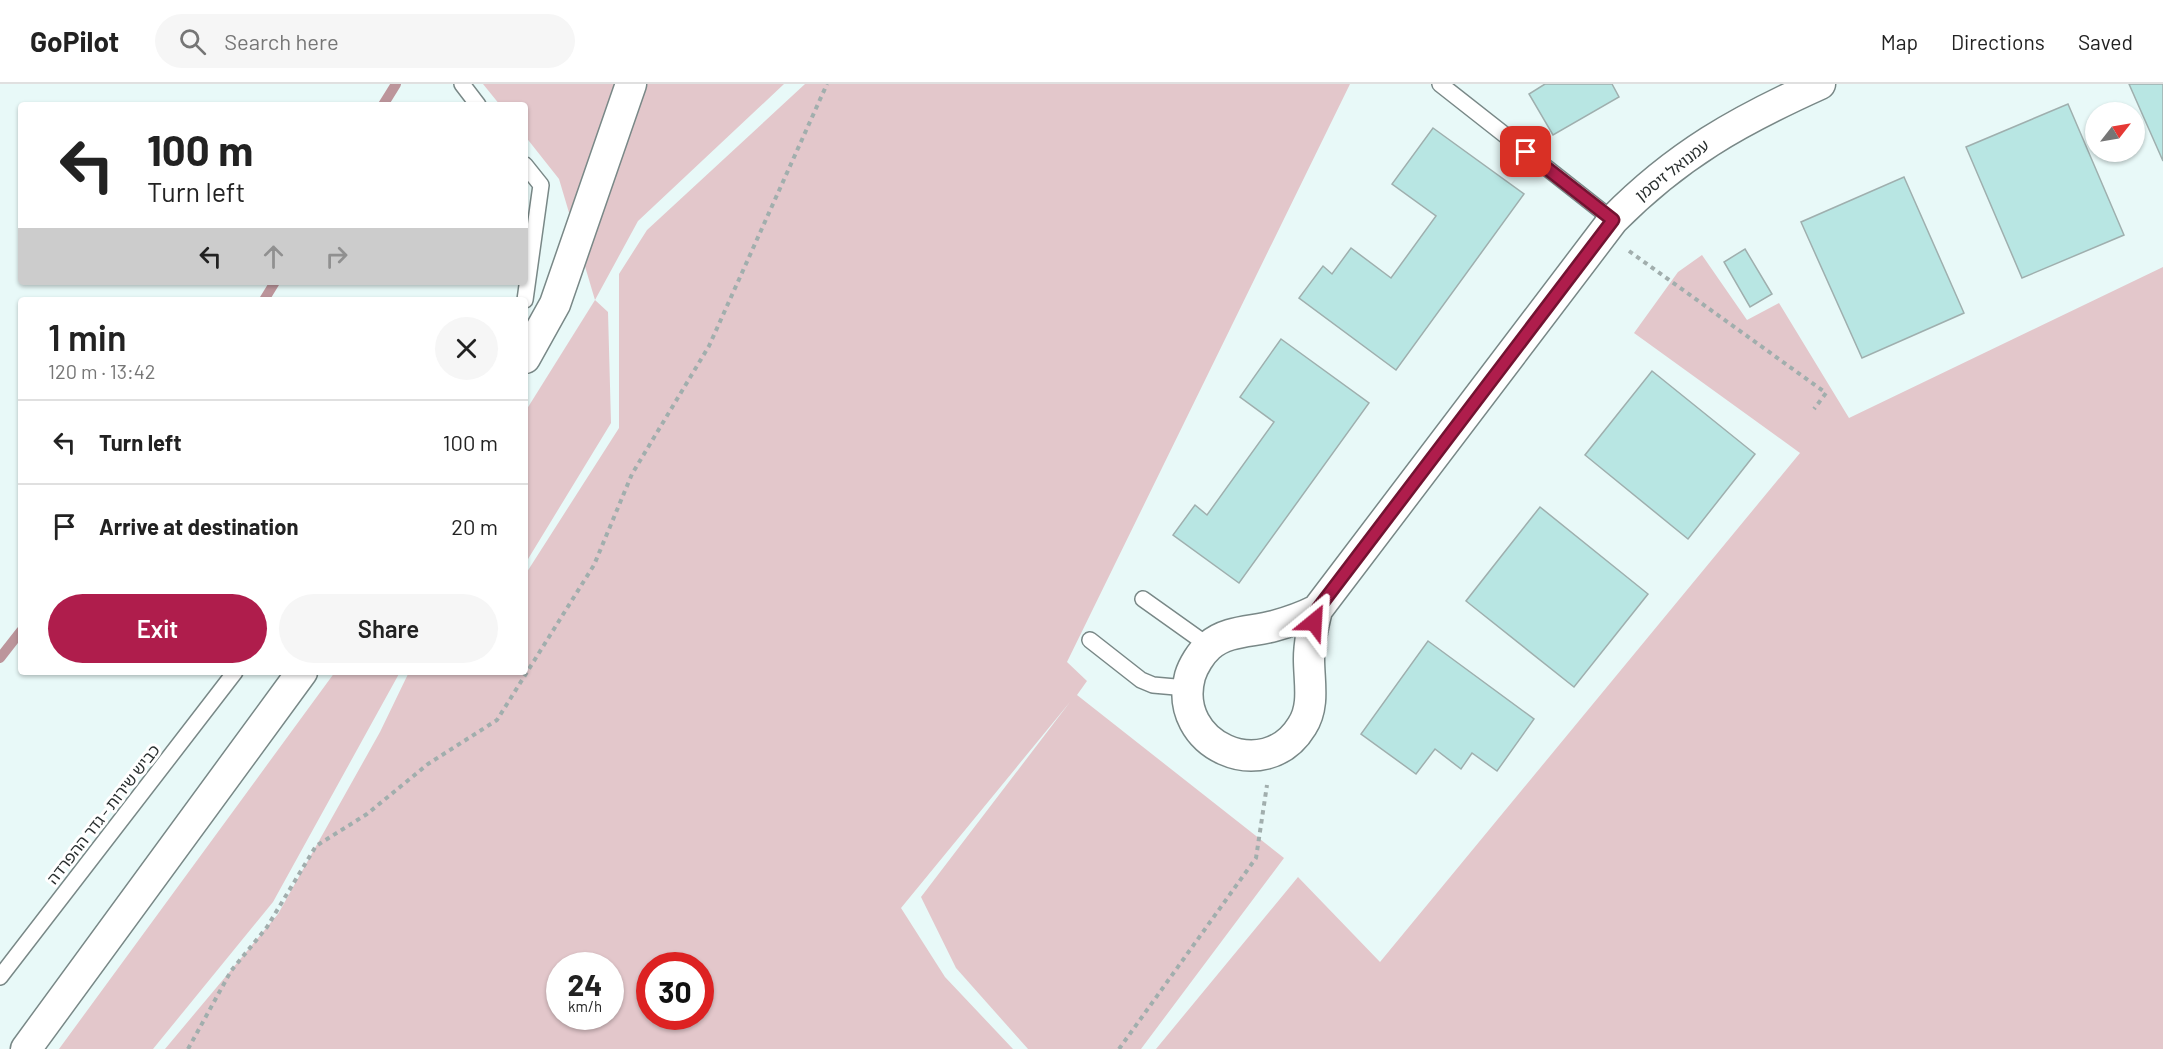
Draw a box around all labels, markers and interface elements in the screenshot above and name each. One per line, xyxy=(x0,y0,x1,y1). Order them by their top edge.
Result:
search box xyxy=(155,14,575,68)
text: GoPilot xyxy=(30,24,119,58)
icon: search xyxy=(176,25,209,58)
text: Search here xyxy=(224,28,339,54)
text: Map xyxy=(1881,29,1918,54)
text: Directions xyxy=(1951,29,2045,54)
text: Saved xyxy=(2078,29,2133,54)
north arrow xyxy=(2085,102,2145,162)
map controls xyxy=(2085,102,2145,162)
text: 100 m xyxy=(147,124,253,174)
icon: left xyxy=(48,126,126,204)
pin xyxy=(1500,126,1551,177)
icon: arrive xyxy=(1509,135,1542,168)
street label: עמנואל זיסמן xyxy=(1631,135,1712,204)
text: Turn left xyxy=(147,175,245,207)
icon: left xyxy=(194,240,227,273)
icon: ahead xyxy=(257,240,290,273)
icon: right xyxy=(320,240,353,273)
text: 1 min xyxy=(48,315,127,358)
button: close xyxy=(435,317,498,380)
text: 120 m · 13:42 xyxy=(48,359,156,383)
icon: left xyxy=(48,426,81,459)
text: Turn left xyxy=(99,429,182,455)
text: 100 m xyxy=(443,429,498,455)
icon: arrive xyxy=(48,510,81,543)
text: Arrive at destination xyxy=(99,513,298,539)
text: 20 m xyxy=(451,513,498,539)
position arrow xyxy=(1282,590,1346,654)
button: Exit xyxy=(48,594,267,663)
button: Share xyxy=(279,594,498,663)
street label: כביש שירות - גדר ההפרדה xyxy=(42,740,163,887)
speed limit sign: 30 xyxy=(636,952,714,1030)
text: 24 xyxy=(568,966,602,1002)
text: km/h xyxy=(568,997,602,1015)

